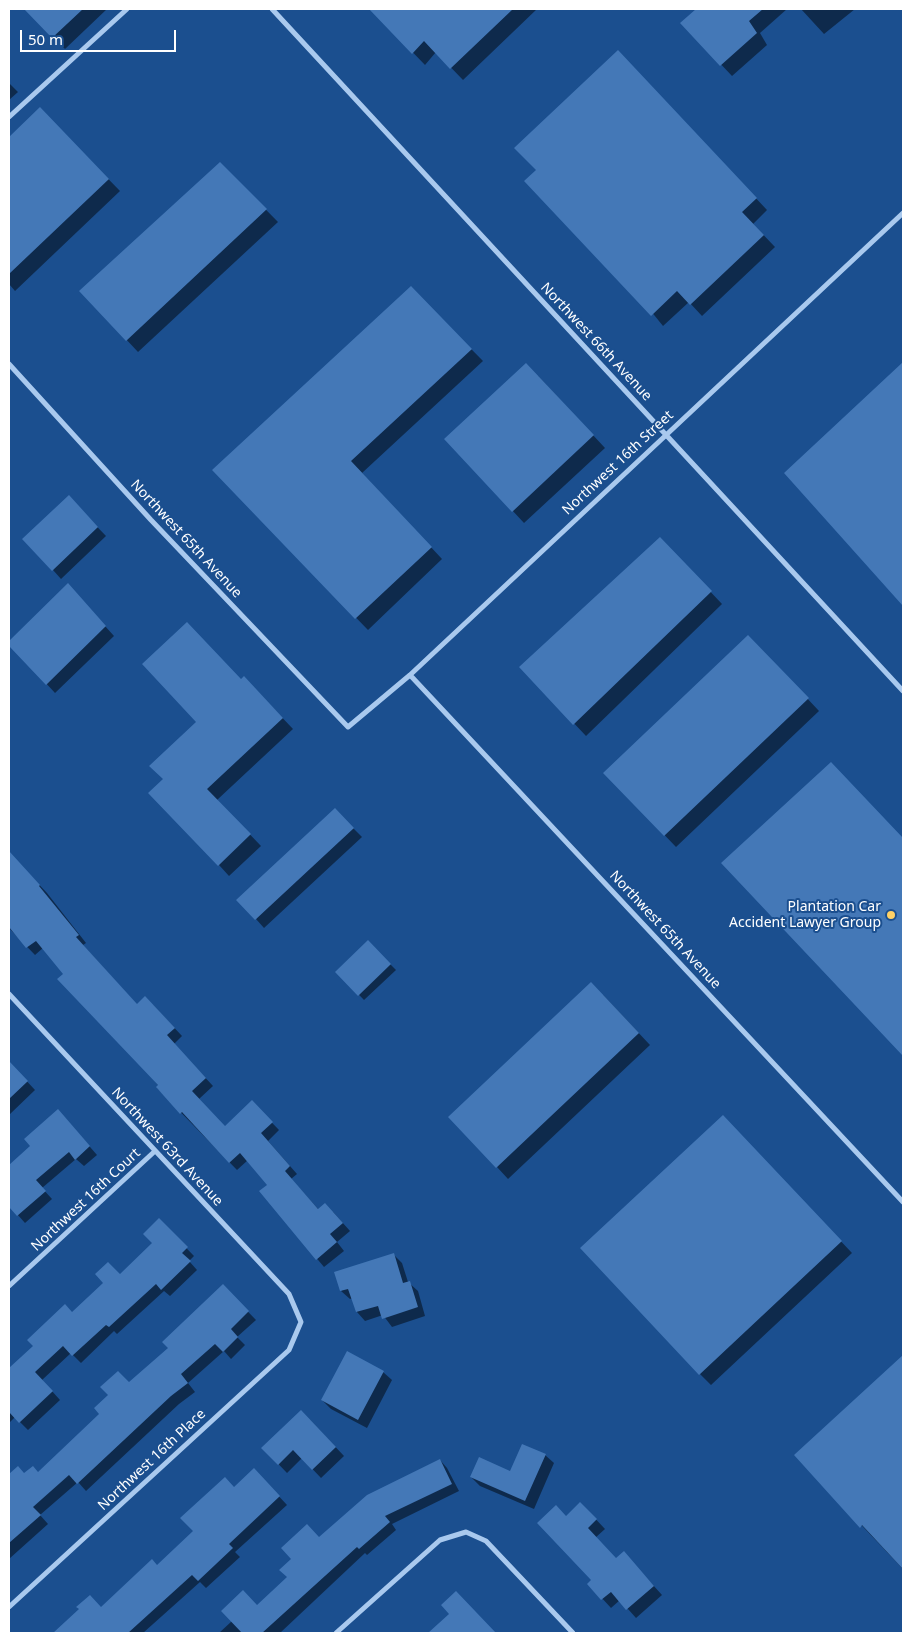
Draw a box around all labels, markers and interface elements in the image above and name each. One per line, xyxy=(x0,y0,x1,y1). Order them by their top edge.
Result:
scale bar xyxy=(22,20,179,52)
text: 50 m xyxy=(28,29,63,49)
street label: Northwest 66th Avenue xyxy=(537,279,655,405)
street label: Northwest 16th Street xyxy=(559,407,677,519)
street label: Northwest 65th Avenue xyxy=(127,476,245,602)
street label: Northwest 65th Avenue xyxy=(606,867,724,993)
place label: Plantation Car Accident Lawyer Group xyxy=(729,899,881,932)
marker: Plantation Car Accident Lawyer Group xyxy=(885,909,897,921)
street label: Northwest 63rd Avenue xyxy=(108,1084,226,1210)
street label: Northwest 16th Court xyxy=(28,1145,144,1255)
street label: Northwest 16th Place xyxy=(95,1406,209,1514)

